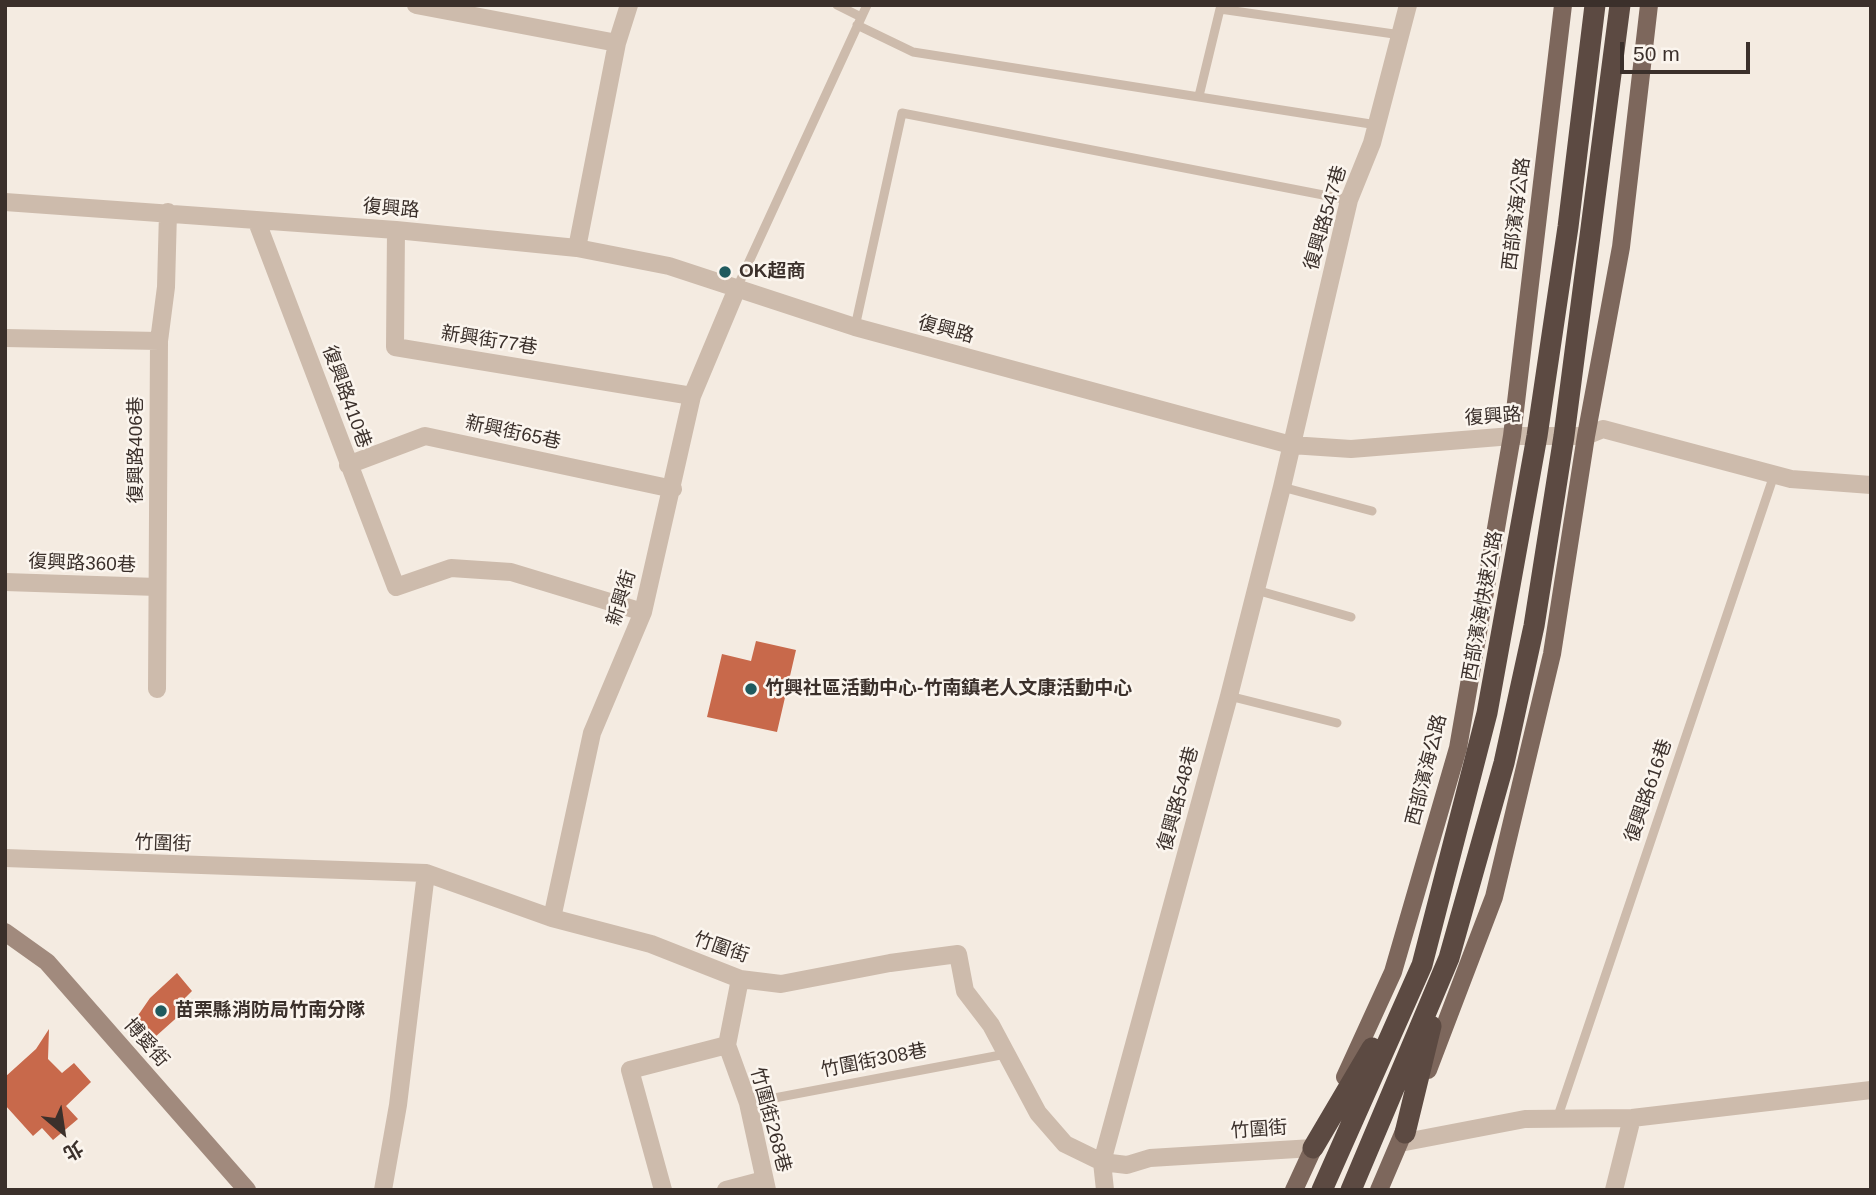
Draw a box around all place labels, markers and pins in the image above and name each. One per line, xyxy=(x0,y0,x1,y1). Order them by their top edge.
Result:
place label: OK超商 xyxy=(739,261,805,283)
marker: OK超商 xyxy=(717,264,733,280)
place label: 竹興社區活動中心-竹南鎮老人文康活動中心 xyxy=(765,678,1132,700)
marker: 竹興社區活動中心-竹南鎮老人文康活動中心 xyxy=(743,681,759,697)
place label: 苗栗縣消防局竹南分隊 xyxy=(175,1000,365,1022)
marker: 苗栗縣消防局竹南分隊 xyxy=(153,1003,169,1019)

